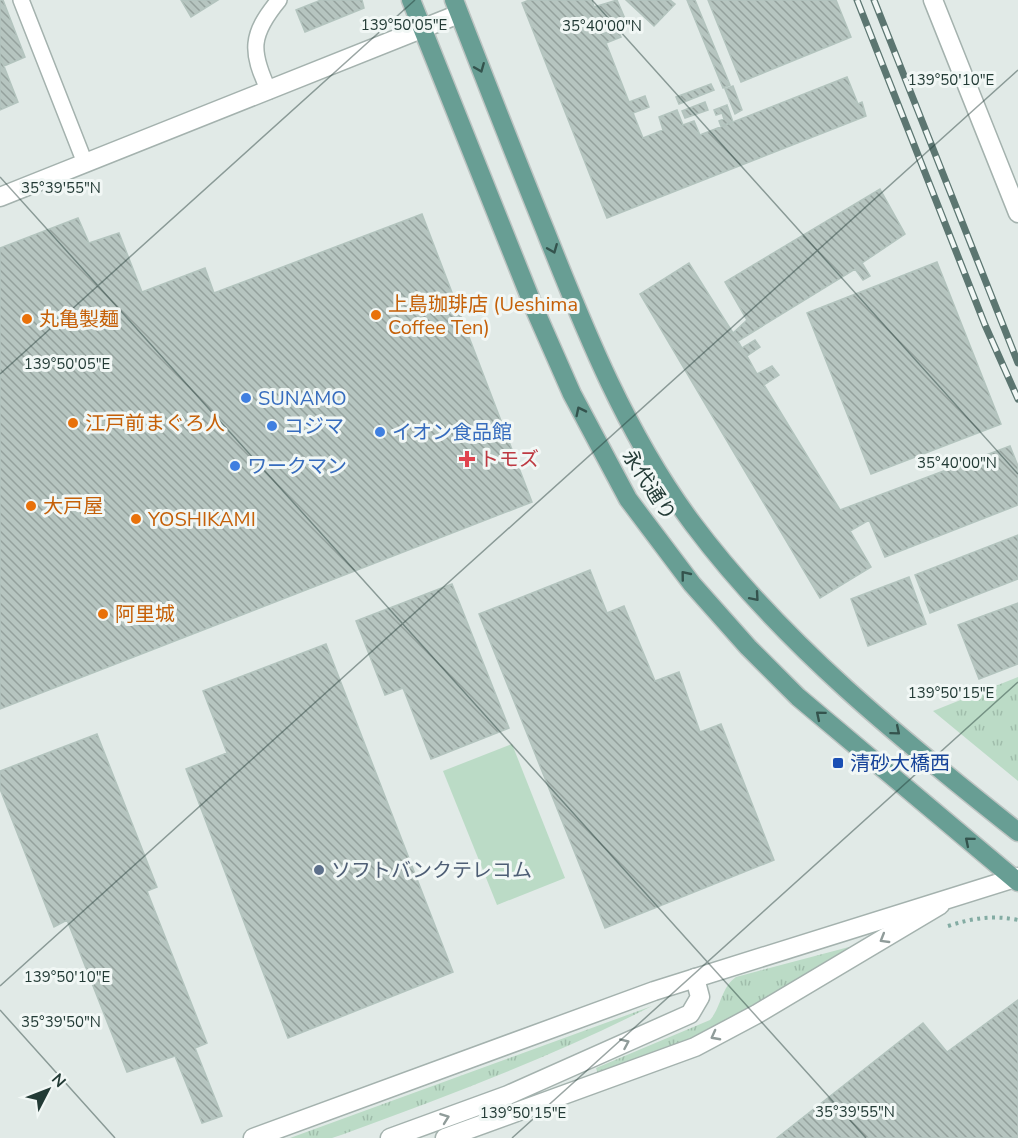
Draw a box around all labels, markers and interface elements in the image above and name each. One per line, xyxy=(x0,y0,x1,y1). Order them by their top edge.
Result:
text: 139°50'05"E xyxy=(361,15,447,35)
text: 35°40'00"N xyxy=(562,16,642,36)
one-way arrow xyxy=(473,62,485,73)
text: 139°50'10"E xyxy=(908,70,994,90)
text: 35°39'55"N xyxy=(21,178,101,198)
one-way arrow xyxy=(545,244,558,254)
place label: 上島珈琲店 (Ueshima Coffee Ten) xyxy=(388,291,578,341)
place label: 丸亀製麺 xyxy=(39,306,119,333)
marker: 上島珈琲店 (Ueshima Coffee Ten) xyxy=(369,308,383,322)
marker: 丸亀製麺 xyxy=(20,312,34,326)
text: 139°50'05"E xyxy=(24,354,110,374)
place label: SUNAMO xyxy=(258,385,347,412)
marker: SUNAMO xyxy=(239,391,253,405)
one-way arrow xyxy=(576,407,588,418)
place label: 江戸前まぐろ人 xyxy=(85,410,225,437)
place label: コジマ xyxy=(284,413,344,440)
marker: 江戸前まぐろ人 xyxy=(66,416,80,430)
marker: コジマ xyxy=(265,419,279,433)
place label: イオン食品館 xyxy=(392,419,512,446)
marker: イオン食品館 xyxy=(373,425,387,439)
street label: 永代通り xyxy=(616,444,682,526)
place label: トモズ xyxy=(479,446,539,473)
marker: トモズ xyxy=(460,452,474,466)
place label: ワークマン xyxy=(247,453,347,480)
text: 35°40'00"N xyxy=(917,453,997,473)
marker: ワークマン xyxy=(228,459,242,473)
place label: 大戸屋 xyxy=(43,493,103,520)
marker: 大戸屋 xyxy=(24,499,38,513)
place label: YOSHIKAMI xyxy=(147,506,256,533)
marker: YOSHIKAMI xyxy=(129,512,143,526)
one-way arrow xyxy=(681,571,692,582)
one-way arrow xyxy=(748,590,759,600)
place label: 阿里城 xyxy=(115,601,175,628)
marker: 阿里城 xyxy=(96,607,110,621)
text: 139°50'15"E xyxy=(908,683,994,703)
one-way arrow xyxy=(816,711,827,722)
one-way arrow xyxy=(889,724,900,735)
place label: 清砂大橋西 xyxy=(850,750,950,777)
marker: 清砂大橋西 xyxy=(831,756,845,770)
one-way arrow xyxy=(965,837,976,848)
place label: ソフトバンクテレコム xyxy=(331,857,532,884)
marker: ソフトバンクテレコム xyxy=(312,863,326,877)
one-way arrow xyxy=(880,931,890,943)
text: 139°50'10"E xyxy=(24,967,110,987)
text: 35°39'50"N xyxy=(21,1012,101,1032)
one-way arrow xyxy=(711,1029,721,1040)
one-way arrow xyxy=(618,1038,629,1050)
north arrow xyxy=(18,1060,78,1120)
text: N xyxy=(46,1069,71,1092)
text: 35°39'55"N xyxy=(815,1102,895,1122)
text: 139°50'15"E xyxy=(480,1103,566,1123)
one-way arrow xyxy=(439,1112,449,1125)

